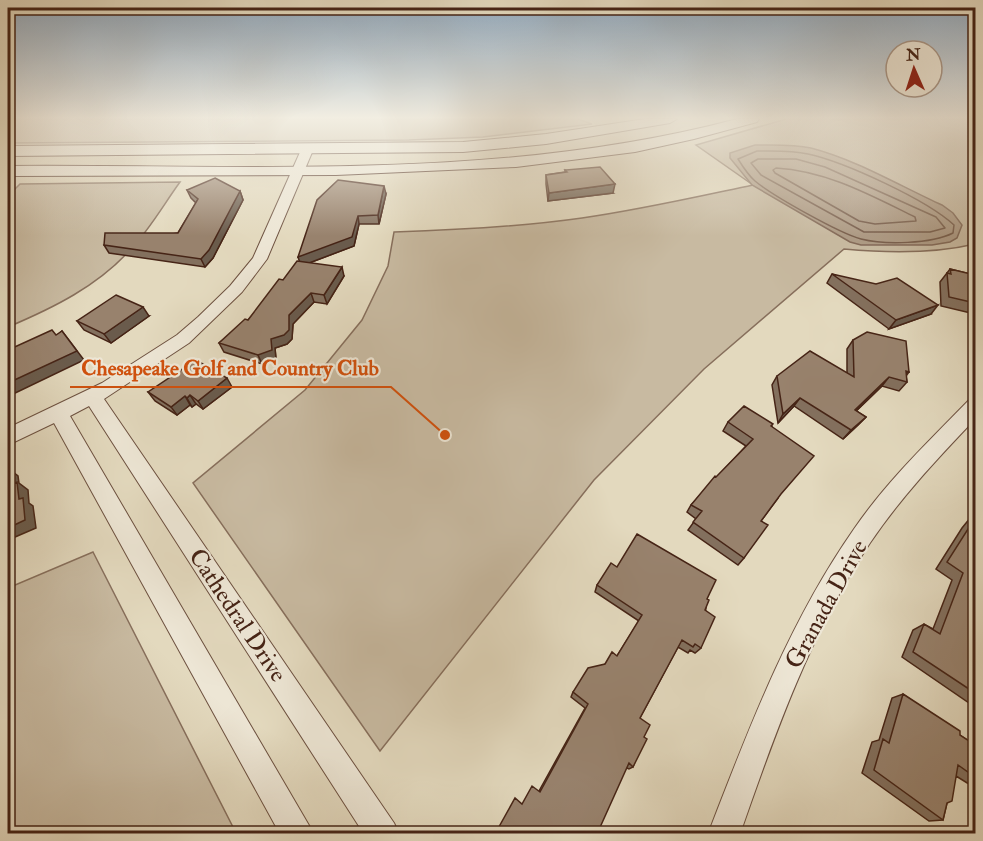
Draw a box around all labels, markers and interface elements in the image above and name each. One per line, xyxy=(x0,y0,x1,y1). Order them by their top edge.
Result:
north arrow xyxy=(884,39,944,99)
text: N xyxy=(905,45,922,65)
callout: Chesapeake Golf and Country Club xyxy=(70,348,391,387)
text: Chesapeake Golf and Country Club xyxy=(81,355,379,382)
street label: Granada Drive xyxy=(778,534,875,674)
street label: Cathedral Drive xyxy=(182,543,294,688)

